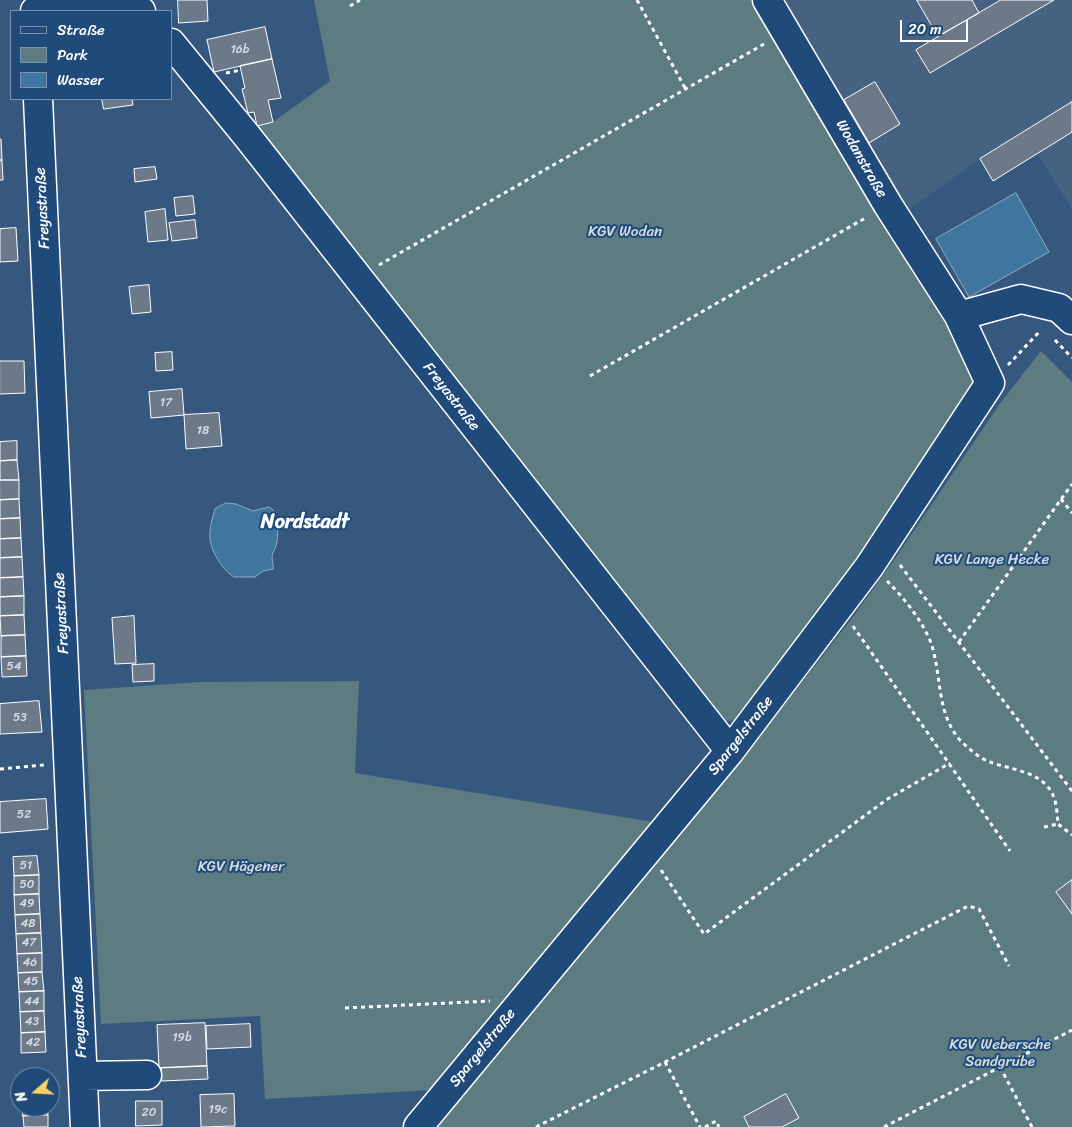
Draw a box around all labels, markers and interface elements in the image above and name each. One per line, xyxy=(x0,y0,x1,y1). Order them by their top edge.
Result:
legend xyxy=(10,10,172,100)
scale bar xyxy=(902,10,970,42)
text: 20 m xyxy=(908,16,942,42)
text: Straße xyxy=(57,17,105,43)
text: Park xyxy=(57,42,88,68)
house number: 16b xyxy=(231,43,249,57)
text: Wasser xyxy=(57,67,104,93)
street label: Wodanstraße xyxy=(831,117,891,201)
street label: Freyastraße xyxy=(32,167,54,249)
park label: KGV Wodan xyxy=(588,223,662,241)
street label: Freyastraße xyxy=(419,359,483,435)
house number: 17 xyxy=(160,396,172,410)
house number: 18 xyxy=(197,424,209,438)
district label: Nordstadt xyxy=(261,511,349,535)
park label: KGV Lange Hecke xyxy=(935,551,1049,569)
street label: Freyastraße xyxy=(51,572,73,654)
house number: 54 xyxy=(7,660,21,674)
street label: Spargelstraße xyxy=(705,693,777,779)
house number: 53 xyxy=(13,711,27,725)
house number: 52 xyxy=(17,808,31,822)
park label: KGV Hägener xyxy=(198,858,284,876)
house number: 51 xyxy=(20,859,32,873)
house number: 50 xyxy=(20,878,34,892)
house number: 49 xyxy=(20,897,34,911)
house number: 48 xyxy=(21,917,35,931)
house number: 47 xyxy=(22,936,36,950)
house number: 46 xyxy=(23,956,37,970)
house number: 45 xyxy=(24,975,38,989)
street label: Freyastraße xyxy=(69,976,91,1058)
house number: 44 xyxy=(25,995,39,1009)
street label: Spargelstraße xyxy=(446,1005,520,1091)
house number: 43 xyxy=(25,1015,39,1029)
house number: 19b xyxy=(172,1031,192,1045)
house number: 42 xyxy=(26,1036,40,1050)
park label: KGV Webersche Sandgrube xyxy=(949,1036,1051,1071)
north arrow xyxy=(10,1067,60,1117)
text: N xyxy=(8,1088,35,1105)
house number: 19c xyxy=(209,1103,227,1117)
house number: 20 xyxy=(142,1106,156,1120)

